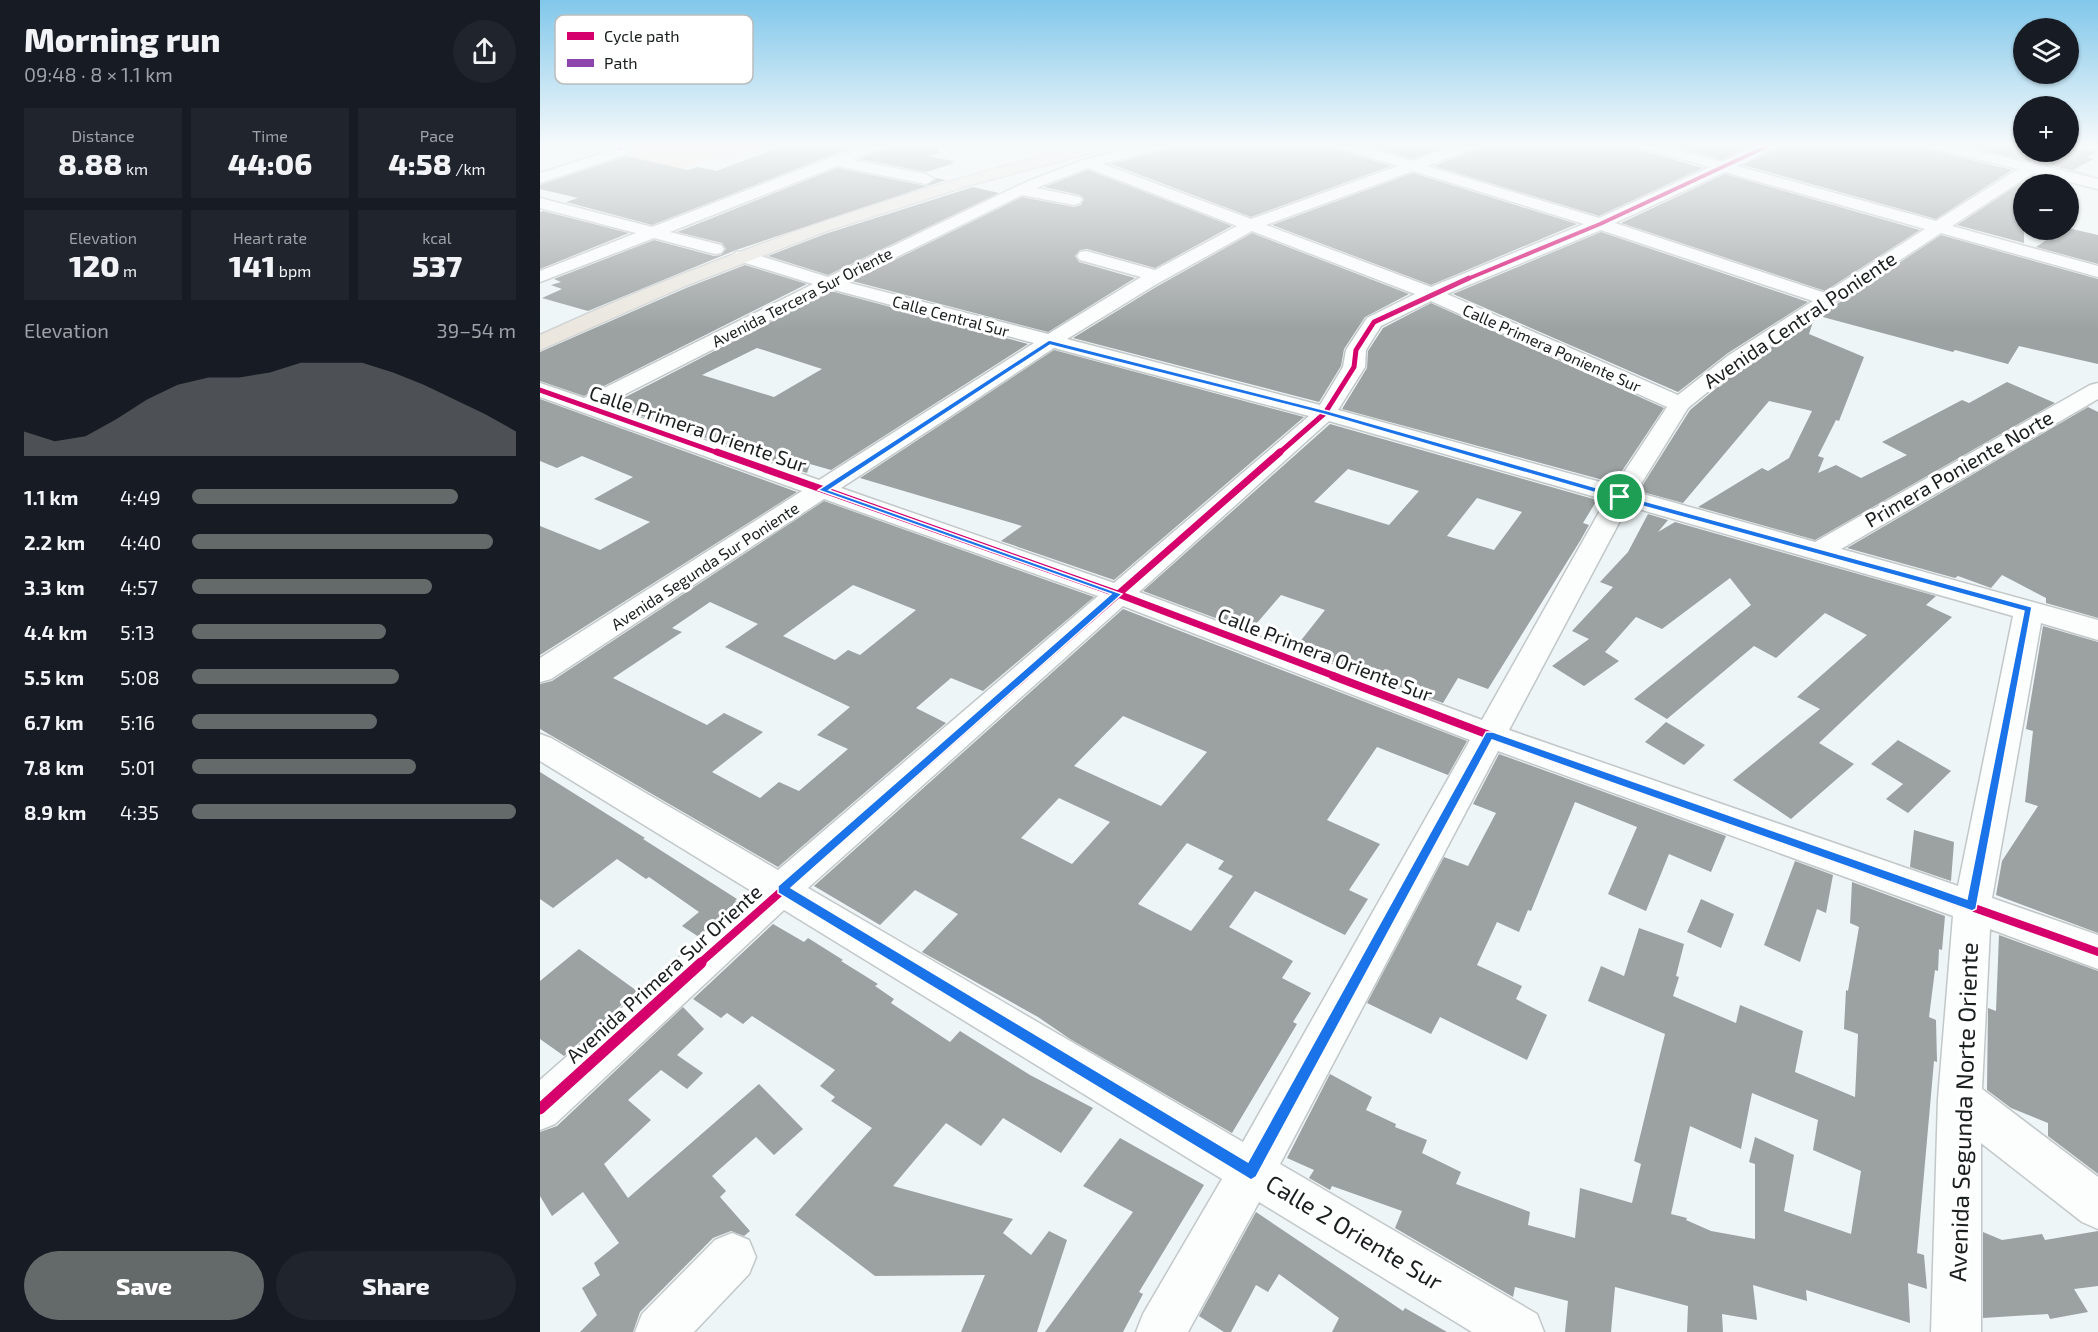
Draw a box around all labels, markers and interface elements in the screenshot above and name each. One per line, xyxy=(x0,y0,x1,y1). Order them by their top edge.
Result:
legend xyxy=(555,15,753,84)
map controls xyxy=(2013,18,2079,240)
button: layers xyxy=(2013,18,2079,84)
text: Morning run xyxy=(24,19,221,59)
button: share xyxy=(453,20,516,83)
text: Cycle path xyxy=(604,26,680,45)
text: Path xyxy=(604,53,638,72)
text: 09:48 · 8 × 1.1 km xyxy=(24,62,173,86)
button: + xyxy=(2013,96,2079,162)
text: Distance xyxy=(71,126,135,145)
text: Time xyxy=(252,126,288,145)
text: Pace xyxy=(420,126,454,145)
text: 8.88 xyxy=(58,145,122,181)
text: 44:06 xyxy=(228,145,312,181)
text: 4:58 xyxy=(388,145,452,181)
text: km xyxy=(122,159,148,178)
text: /km xyxy=(452,159,486,178)
button: − xyxy=(2013,174,2079,240)
text: Elevation xyxy=(69,228,137,247)
text: Heart rate xyxy=(233,228,307,247)
text: kcal xyxy=(422,228,452,247)
street label: Avenida Tercera Sur Oriente xyxy=(708,243,895,350)
street label: Avenida Central Poniente xyxy=(1698,246,1900,393)
text: 120 xyxy=(69,247,120,283)
text: 141 xyxy=(229,247,275,283)
text: 537 xyxy=(412,247,462,283)
text: m xyxy=(120,261,137,280)
text: bpm xyxy=(275,261,311,280)
street label: Calle Central Sur xyxy=(891,291,1012,340)
street label: Calle Primera Poniente Sur xyxy=(1460,300,1645,396)
text: Elevation xyxy=(24,318,109,342)
text: 39–54 m xyxy=(437,318,516,342)
street label: Calle Primera Oriente Sur xyxy=(587,380,810,477)
street label: Primera Poniente Norte xyxy=(1860,404,2057,532)
pin xyxy=(1594,471,1645,522)
icon: arrive xyxy=(1603,480,1636,513)
text: 1.1 km xyxy=(24,485,78,509)
text: 4:49 xyxy=(120,485,161,509)
street label: Avenida Segunda Sur Poniente xyxy=(607,498,802,633)
text: 2.2 km xyxy=(24,530,85,554)
text: 4:40 xyxy=(120,530,161,554)
text: 3.3 km xyxy=(24,575,85,599)
text: 4:57 xyxy=(120,575,158,599)
street label: Calle Primera Oriente Sur xyxy=(1215,602,1436,706)
text: 4.4 km xyxy=(24,620,87,644)
text: 5:13 xyxy=(120,620,155,644)
text: 5.5 km xyxy=(24,665,84,689)
text: 5:08 xyxy=(120,665,160,689)
text: 6.7 km xyxy=(24,710,84,734)
text: 5:16 xyxy=(120,710,155,734)
text: 7.8 km xyxy=(24,755,84,779)
text: 5:01 xyxy=(120,755,155,779)
text: 8.9 km xyxy=(24,800,86,824)
text: 4:35 xyxy=(120,800,159,824)
street label: Avenida Primera Sur Oriente xyxy=(561,879,766,1067)
street label: Avenida Segunda Norte Oriente xyxy=(1942,942,1983,1282)
street label: Calle 2 Oriente Sur xyxy=(1261,1168,1449,1296)
button: Save xyxy=(24,1251,264,1320)
button: Share xyxy=(276,1251,516,1320)

